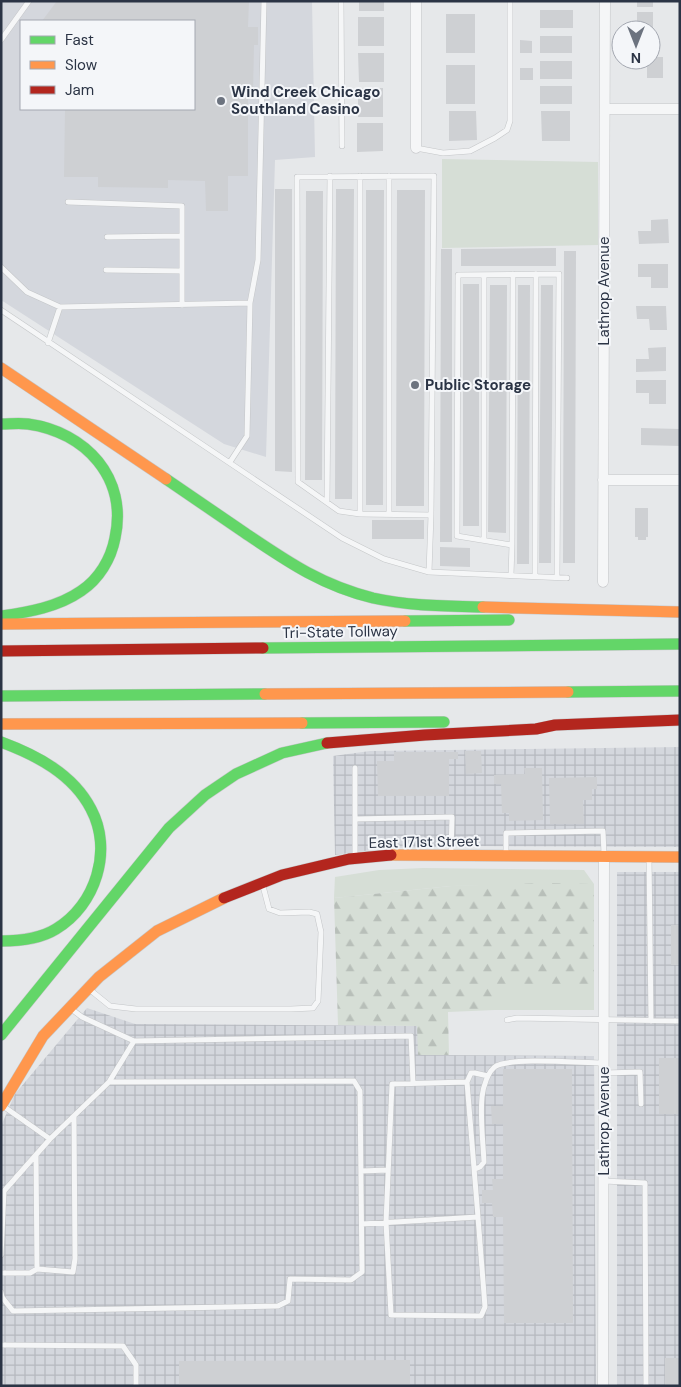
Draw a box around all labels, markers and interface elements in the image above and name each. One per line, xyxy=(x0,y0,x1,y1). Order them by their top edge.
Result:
legend xyxy=(20,20,195,110)
north arrow xyxy=(611,20,661,70)
text: Fast xyxy=(65,30,94,50)
text: N xyxy=(631,49,641,67)
text: Slow xyxy=(65,55,98,75)
text: Jam xyxy=(65,80,94,100)
place label: Wind Creek Chicago Southland Casino xyxy=(231,82,380,119)
marker: Wind Creek Chicago Southland Casino xyxy=(215,95,227,107)
street label: Lathrop Avenue xyxy=(594,237,614,345)
place label: Public Storage xyxy=(425,375,531,395)
marker: Public Storage xyxy=(409,379,421,391)
street label: Tri-State Tollway xyxy=(282,621,399,643)
street label: East 171st Street xyxy=(368,831,480,853)
street label: Lathrop Avenue xyxy=(594,1067,614,1175)

